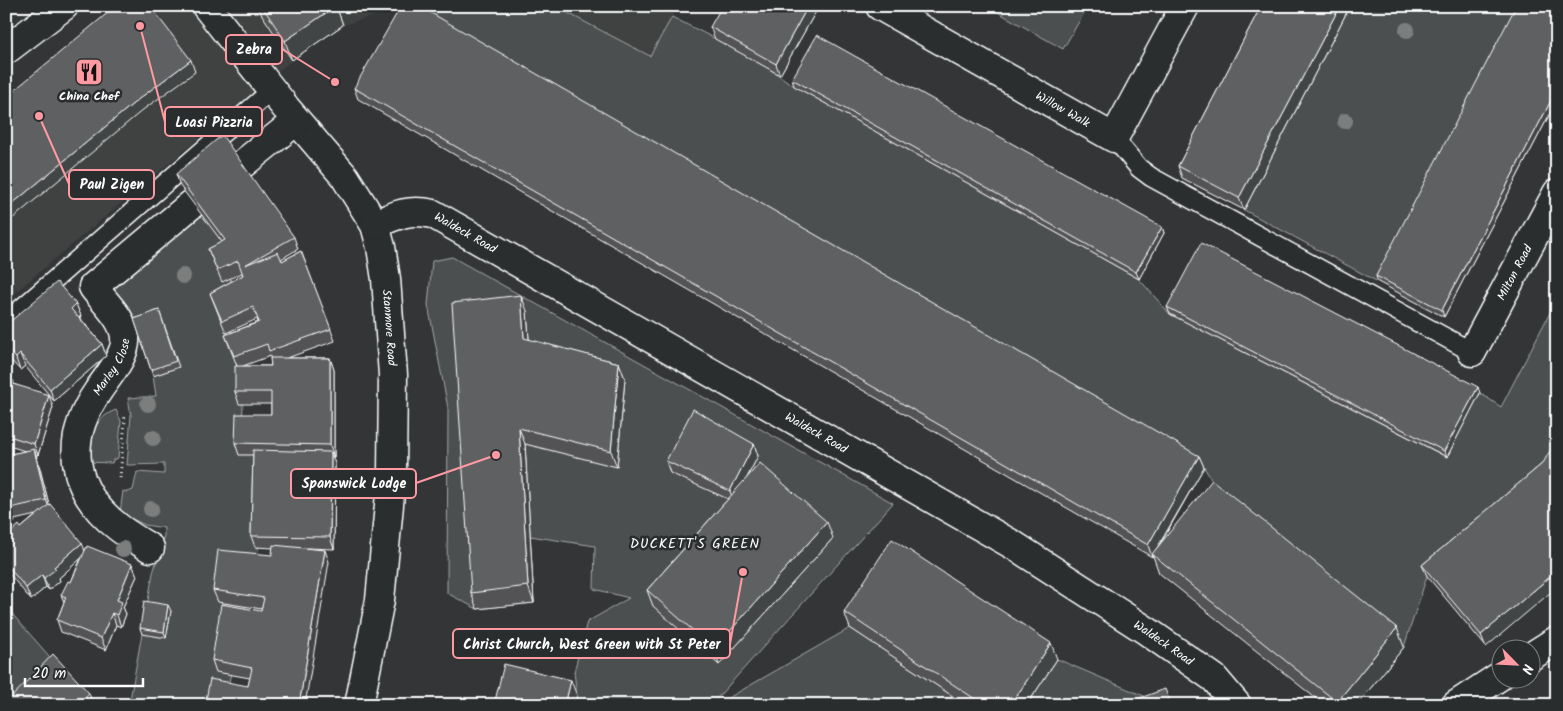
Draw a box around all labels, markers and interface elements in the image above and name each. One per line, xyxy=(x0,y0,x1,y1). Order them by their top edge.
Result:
callout: Zebra xyxy=(226,35,282,64)
text: Zebra xyxy=(236,39,272,61)
restaurant icon: China Chef xyxy=(74,57,104,87)
street label: Willow Walk xyxy=(1032,86,1094,132)
place label: China Chef xyxy=(59,87,121,106)
callout: Loasi Pizzria xyxy=(165,107,262,136)
text: Loasi Pizzria xyxy=(175,112,253,134)
callout: Paul Zigen xyxy=(69,170,154,199)
text: Paul Zigen xyxy=(80,174,145,196)
street label: Waldeck Road xyxy=(431,207,501,258)
street label: Milton Road xyxy=(1492,241,1538,304)
street label: Stanmore Road xyxy=(377,289,402,367)
street label: Marley Close xyxy=(88,338,135,400)
street label: Waldeck Road xyxy=(782,407,852,459)
callout: Spanswick Lodge xyxy=(291,469,416,498)
text: Spanswick Lodge xyxy=(302,473,406,495)
district label: DUCKETT'S GREEN xyxy=(630,533,760,555)
street label: Waldeck Road xyxy=(1130,615,1198,671)
callout: Christ Church, West Green with St Peter xyxy=(453,629,730,658)
text: Christ Church, West Green with St Peter xyxy=(463,634,722,656)
north arrow xyxy=(1490,638,1540,688)
scale bar xyxy=(25,656,142,688)
text: N xyxy=(1515,660,1539,678)
text: 20 m xyxy=(32,662,66,686)

